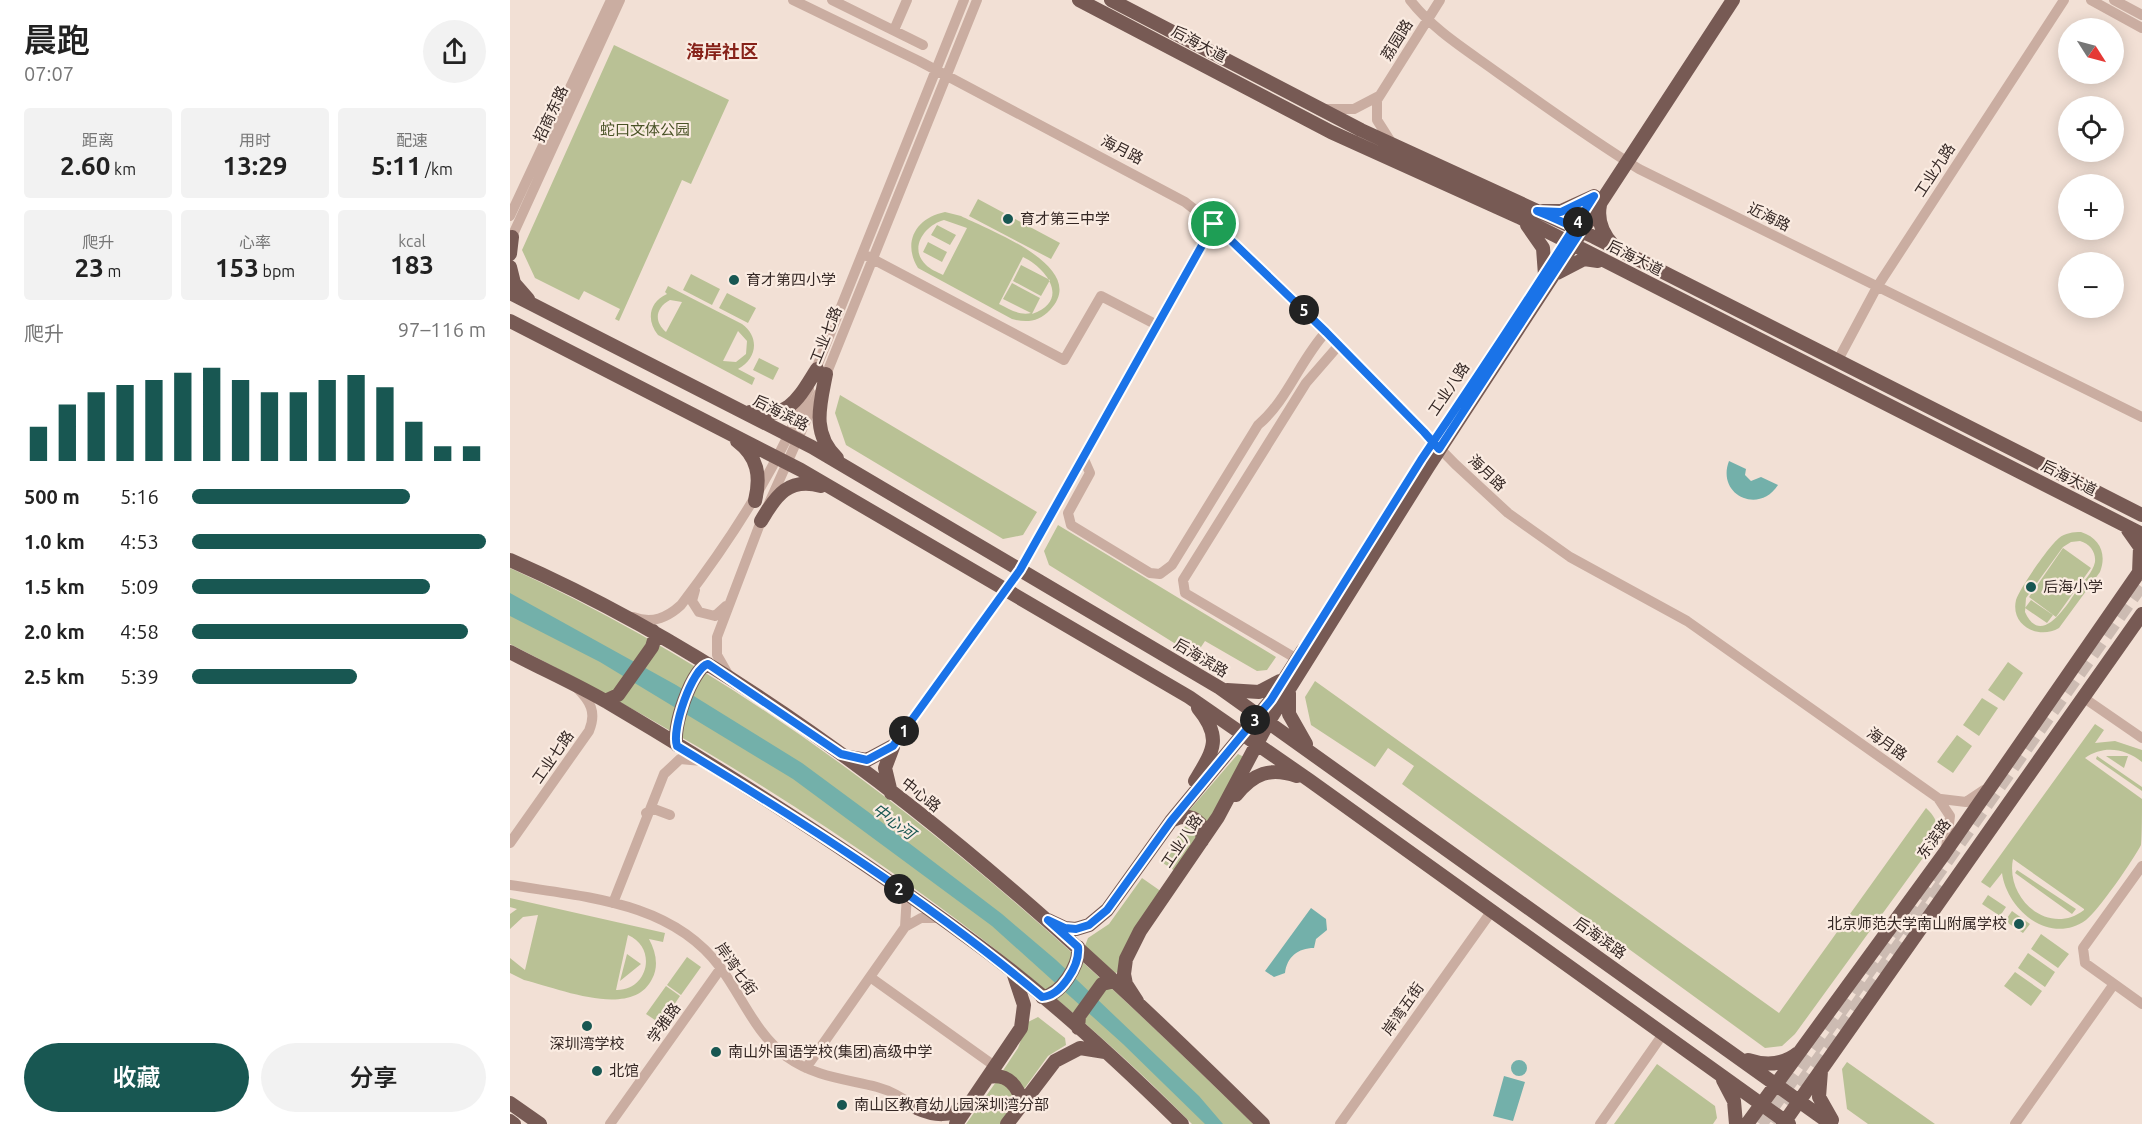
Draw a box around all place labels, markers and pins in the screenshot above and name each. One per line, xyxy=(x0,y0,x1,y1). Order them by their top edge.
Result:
pin xyxy=(1188,198,1239,249)
pin: 4 xyxy=(1563,207,1593,237)
place label: 育才第三中学 xyxy=(1020,210,1110,227)
marker: 育才第三中学 xyxy=(1001,212,1015,226)
place label: 育才第四小学 xyxy=(746,271,836,288)
marker: 育才第四小学 xyxy=(727,273,741,287)
pin: 5 xyxy=(1289,295,1319,325)
place label: 后海小学 xyxy=(2043,578,2103,595)
marker: 后海小学 xyxy=(2024,580,2038,594)
pin: 3 xyxy=(1240,705,1270,735)
pin: 1 xyxy=(889,716,919,746)
pin: 2 xyxy=(884,874,914,904)
place label: 北京师范大学南山附属学校 xyxy=(1827,915,2007,932)
marker: 北京师范大学南山附属学校 xyxy=(2012,917,2026,931)
marker: 深圳湾学校 xyxy=(580,1019,594,1033)
place label: 深圳湾学校 xyxy=(549,1035,625,1052)
place label: 南山外国语学校(集团)高级中学 xyxy=(728,1043,932,1060)
marker: 南山外国语学校(集团)高级中学 xyxy=(709,1045,723,1059)
place label: 北馆 xyxy=(609,1062,639,1079)
marker: 北馆 xyxy=(590,1064,604,1078)
place label: 南山区教育幼儿园深圳湾分部 xyxy=(854,1096,1049,1113)
marker: 南山区教育幼儿园深圳湾分部 xyxy=(835,1098,849,1112)

